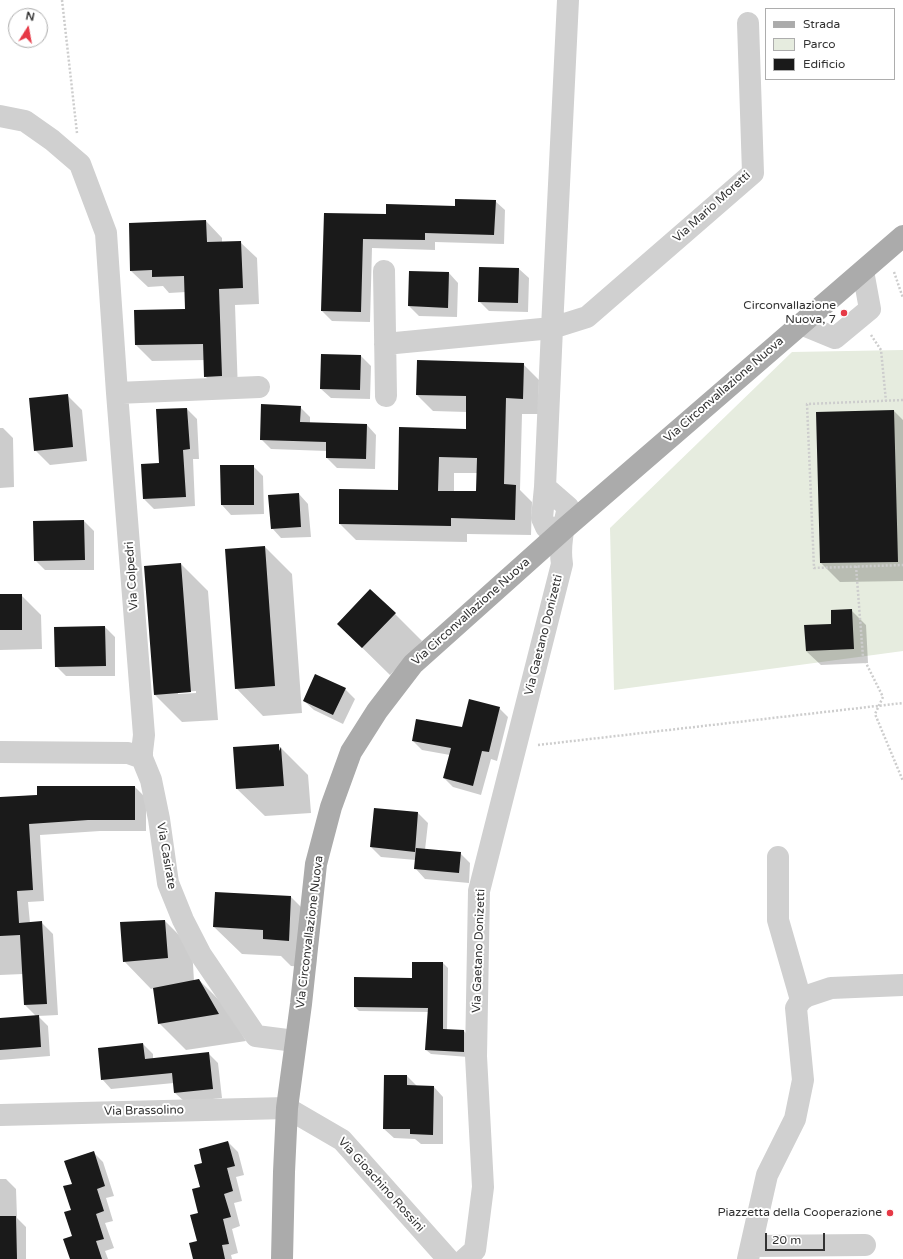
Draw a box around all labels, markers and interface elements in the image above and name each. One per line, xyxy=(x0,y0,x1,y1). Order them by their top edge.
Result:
north arrow xyxy=(8,8,48,48)
legend xyxy=(765,8,895,80)
text: N xyxy=(25,9,36,24)
text: Strada xyxy=(803,17,840,31)
text: Parco xyxy=(803,37,836,51)
text: Edificio xyxy=(803,57,845,71)
street label: Via Mario Moretti xyxy=(670,168,754,246)
place label: Circonvallazione Nuova, 7 xyxy=(743,299,836,327)
marker: Circonvallazione Nuova, 7 xyxy=(839,308,849,318)
street label: Via Circonvallazione Nuova xyxy=(661,334,787,446)
street label: Via Colpedri xyxy=(122,541,142,611)
street label: Via Circonvallazione Nuova xyxy=(409,555,533,669)
street label: Via Gaetano Donizetti xyxy=(522,573,566,697)
street label: Via Casirate xyxy=(153,822,179,890)
street label: Via Circonvallazione Nuova xyxy=(293,855,327,1009)
street label: Via Gaetano Donizetti xyxy=(470,889,488,1013)
street label: Via Brassolino xyxy=(104,1103,184,1119)
street label: Via Gioachino Rossini xyxy=(335,1135,427,1235)
place label: Piazzetta della Cooperazione xyxy=(718,1206,882,1220)
marker: Piazzetta della Cooperazione xyxy=(885,1208,895,1218)
scale bar xyxy=(767,1225,827,1251)
text: 20 m xyxy=(772,1233,801,1247)

